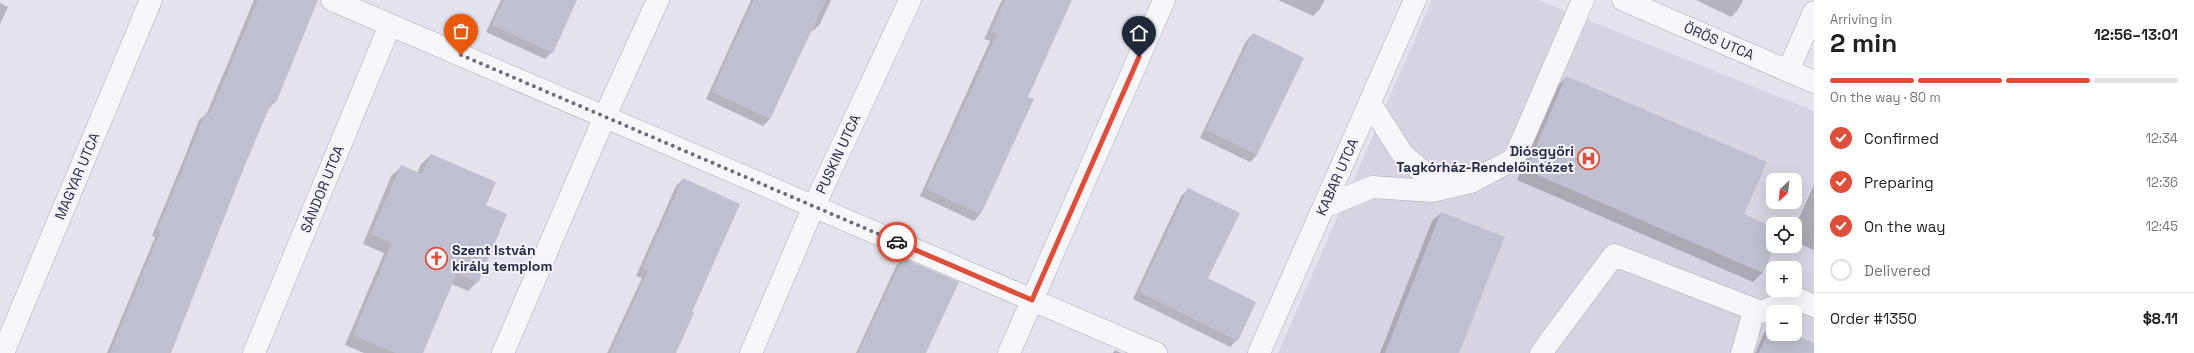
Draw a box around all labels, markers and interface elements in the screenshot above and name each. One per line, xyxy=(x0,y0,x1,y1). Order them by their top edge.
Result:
text: Arriving in xyxy=(1830,11,1892,28)
pin xyxy=(444,14,478,55)
pin xyxy=(1122,16,1156,57)
street label: ÖRÖS UTCA xyxy=(1681,18,1757,64)
icon: bag xyxy=(450,20,472,42)
icon: home xyxy=(1128,22,1150,44)
text: 12:56–13:01 xyxy=(2094,25,2178,44)
text: 2 min xyxy=(1830,26,1897,60)
text: On the way · 80 m xyxy=(1830,89,1941,106)
street label: PUSKIN UTCA xyxy=(812,111,864,197)
icon: check xyxy=(1830,127,1852,149)
street label: MAGYAR UTCA xyxy=(51,129,104,222)
text: Confirmed xyxy=(1864,129,1939,148)
text: 12:34 xyxy=(2145,130,2178,147)
street label: KABAR UTCA xyxy=(1312,135,1362,218)
place label: Diósgyőri Tagkórház-Rendelőintézet xyxy=(1396,142,1574,176)
street label: SÁNDOR UTCA xyxy=(296,143,348,235)
hospital icon: Diósgyőri Tagkórház-Rendelőintézet xyxy=(1576,146,1602,172)
icon: check xyxy=(1830,171,1852,193)
north arrow xyxy=(1766,173,1802,209)
map controls xyxy=(1766,173,1802,341)
text: Preparing xyxy=(1864,173,1934,192)
text: 12:36 xyxy=(2146,174,2178,191)
icon: check xyxy=(1830,215,1852,237)
button: locate xyxy=(1766,217,1802,253)
text: On the way xyxy=(1864,217,1945,236)
text: 12:45 xyxy=(2146,218,2178,235)
courier xyxy=(877,222,917,262)
icon: car xyxy=(886,231,908,253)
place label: Szent István király templom xyxy=(452,241,552,275)
church icon: Szent István király templom xyxy=(424,245,450,271)
button: + xyxy=(1766,261,1802,297)
text: Delivered xyxy=(1864,261,1931,280)
button: − xyxy=(1766,305,1802,341)
text: Order #1350 xyxy=(1830,309,1917,328)
text: $8.11 xyxy=(2143,309,2178,328)

